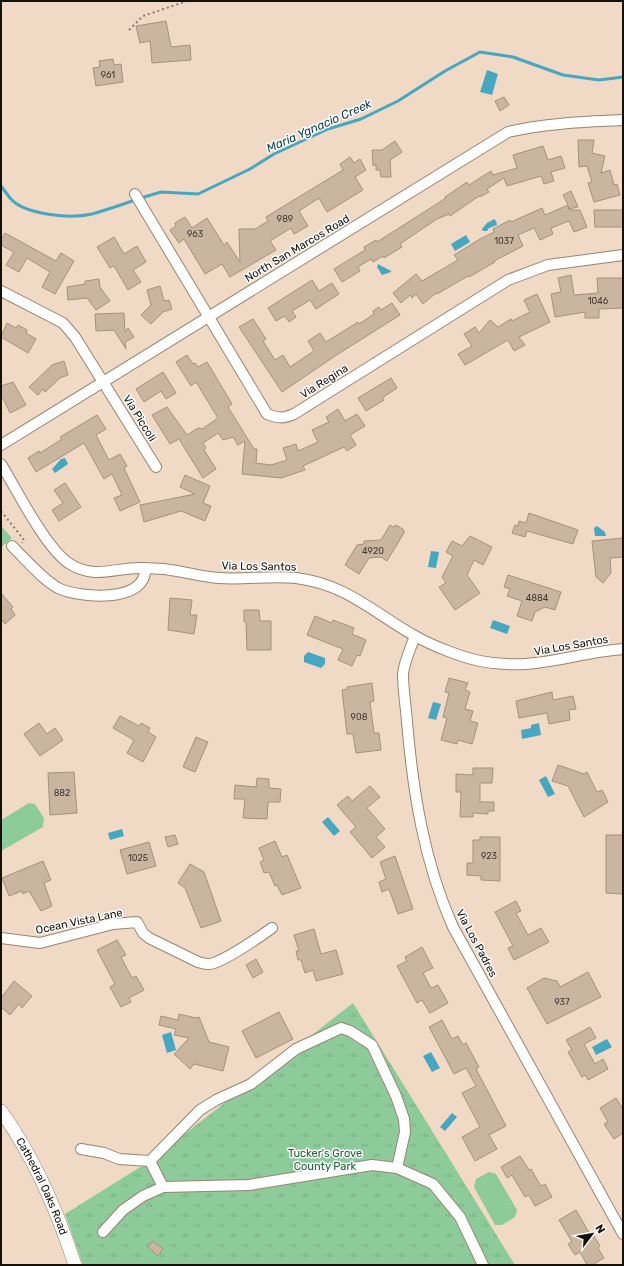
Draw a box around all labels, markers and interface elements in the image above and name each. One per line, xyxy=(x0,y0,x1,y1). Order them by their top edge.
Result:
house number: 961 xyxy=(101,70,115,80)
water label: Maria Ygnacio Creek xyxy=(264,96,374,155)
street label: North San Marcos Road xyxy=(243,212,352,285)
house number: 989 xyxy=(277,214,293,224)
house number: 963 xyxy=(187,229,203,239)
house number: 1037 xyxy=(494,236,514,246)
house number: 1046 xyxy=(588,296,609,306)
street label: Via Regina xyxy=(298,362,351,401)
street label: Via Piccoli xyxy=(120,393,159,444)
house number: 4920 xyxy=(362,546,384,556)
street label: Via Los Santos xyxy=(221,559,297,574)
house number: 4884 xyxy=(526,593,549,603)
street label: Via Los Santos xyxy=(533,633,610,658)
house number: 908 xyxy=(351,712,368,722)
house number: 882 xyxy=(54,788,70,798)
house number: 923 xyxy=(481,851,497,861)
house number: 1025 xyxy=(128,853,148,863)
street label: Ocean Vista Lane xyxy=(35,906,124,937)
street label: Via Los Padres xyxy=(453,907,500,980)
house number: 937 xyxy=(554,997,570,1007)
street label: Cathedral Oaks Road xyxy=(13,1135,70,1237)
park label: Tucker's Grove County Park xyxy=(288,1147,362,1173)
north arrow xyxy=(572,1214,612,1254)
text: N xyxy=(592,1222,608,1236)

